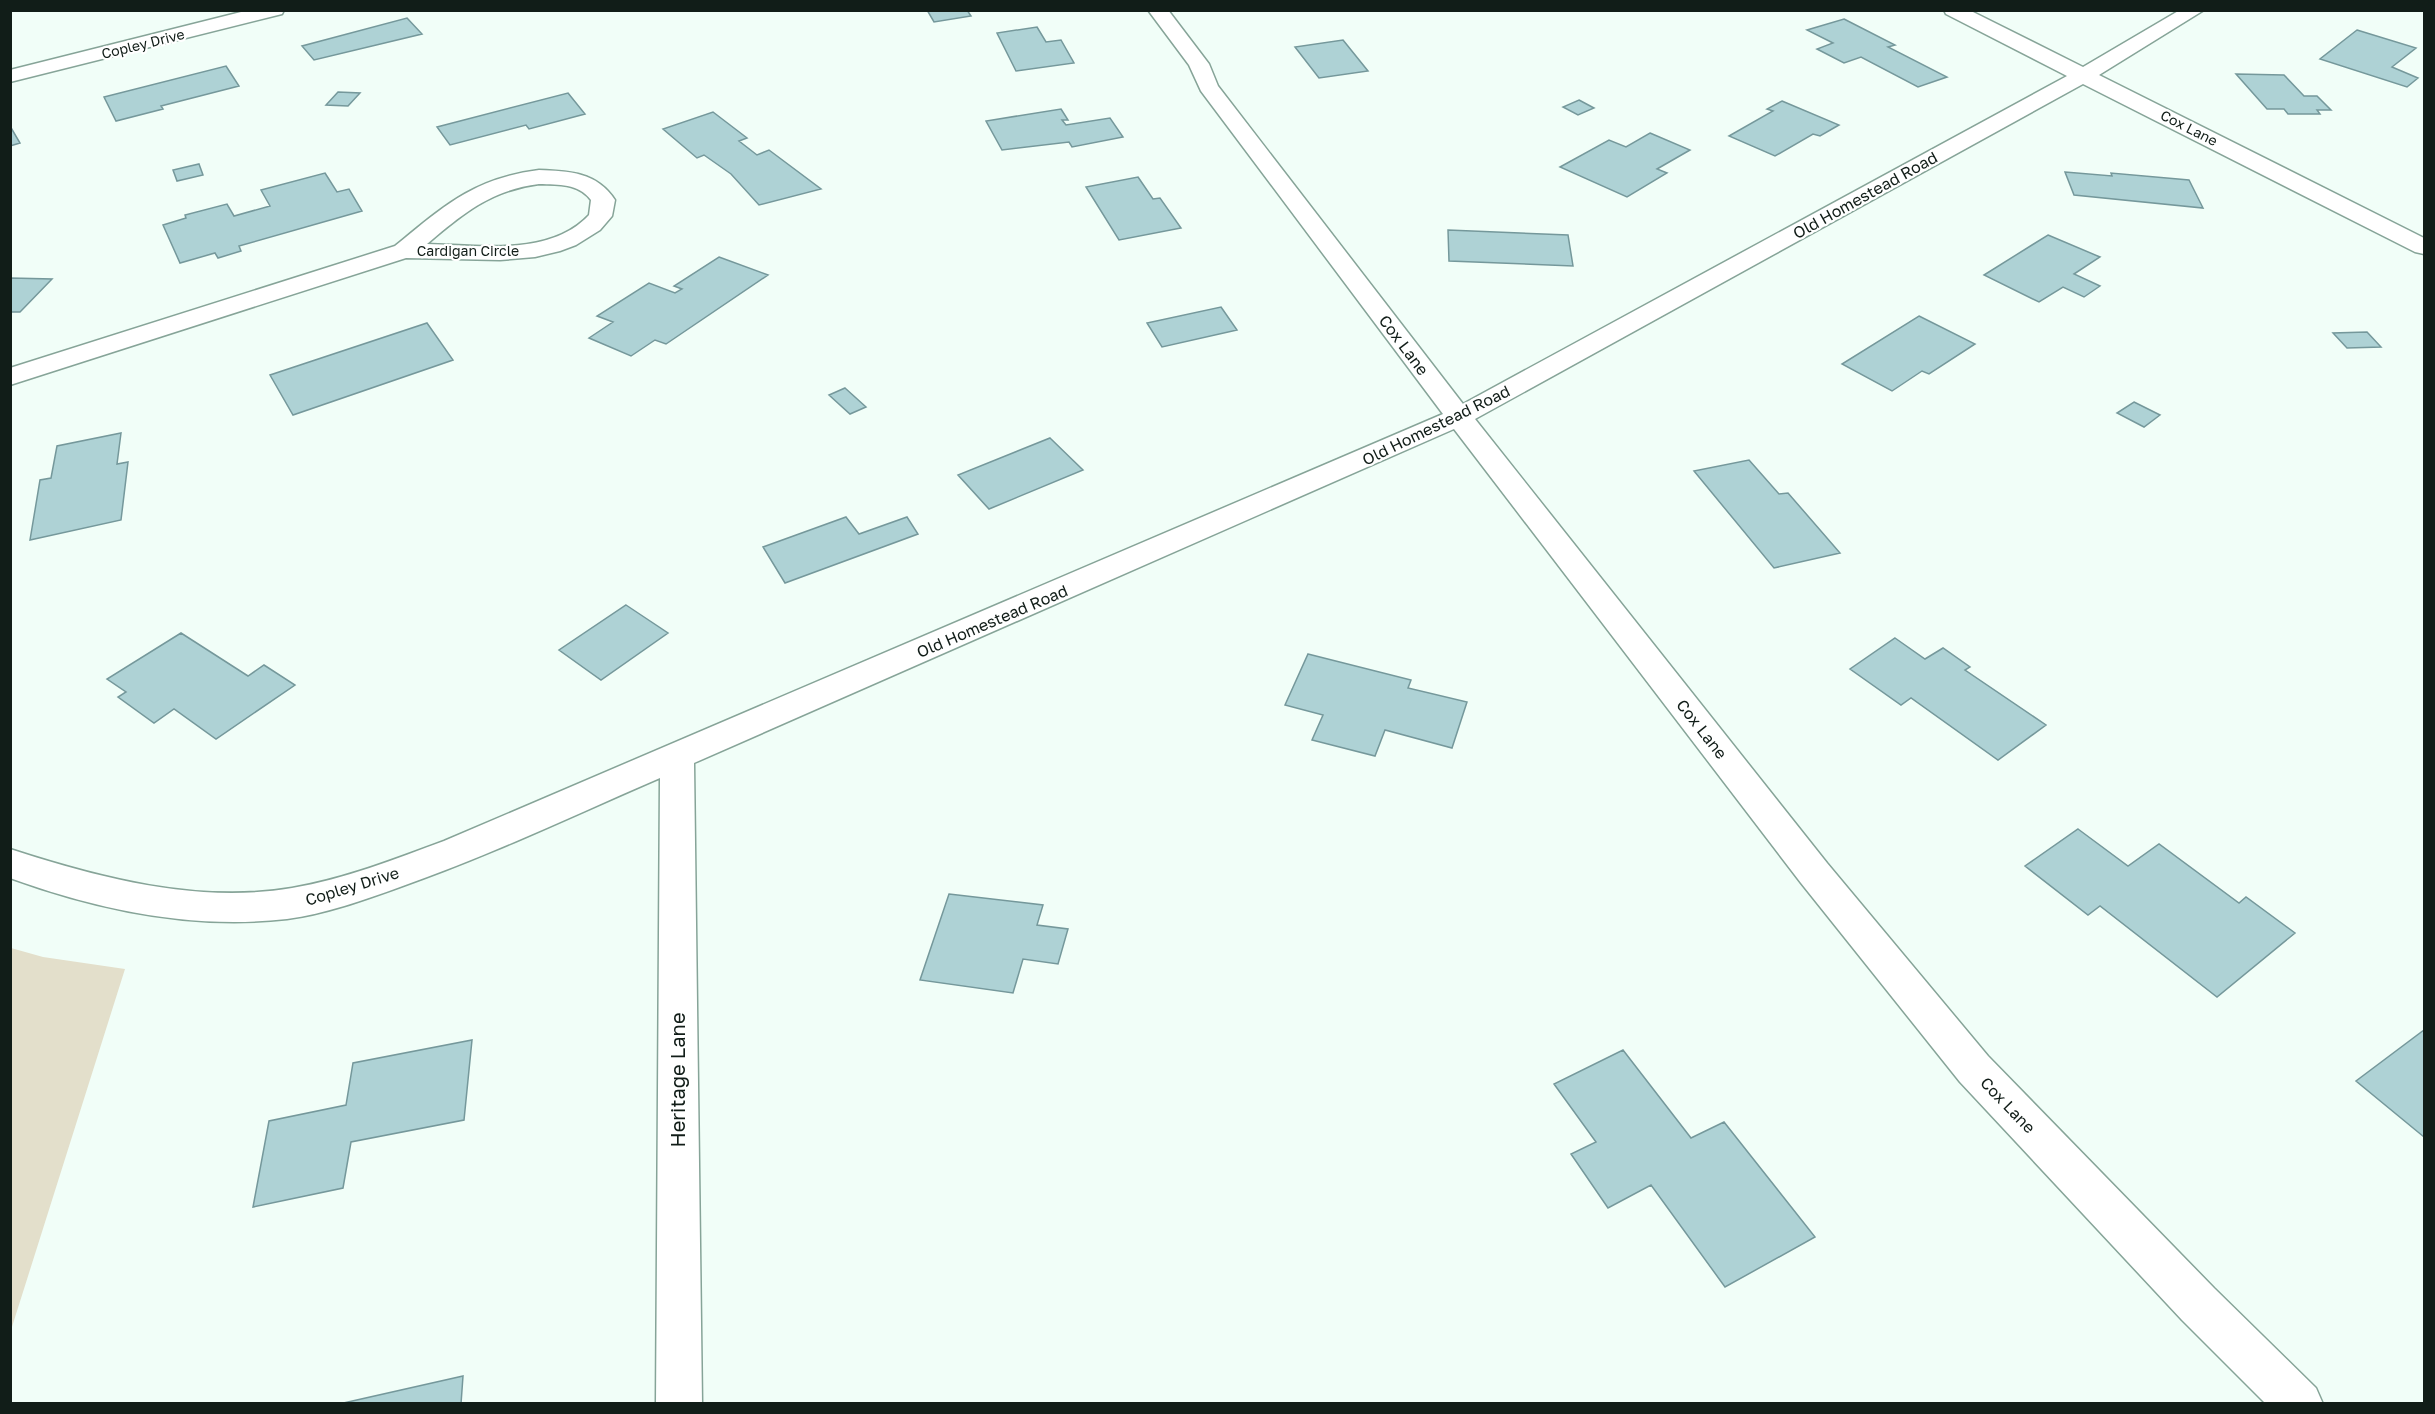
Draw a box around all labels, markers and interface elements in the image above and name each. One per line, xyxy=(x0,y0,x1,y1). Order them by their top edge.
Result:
street label: Copley Drive xyxy=(100,25,186,62)
street label: Cox Lane xyxy=(2158,106,2221,149)
street label: Old Homestead Road xyxy=(1789,147,1941,243)
street label: Cardigan Circle xyxy=(417,242,519,259)
street label: Cox Lane xyxy=(1375,311,1433,379)
street label: Old Homestead Road xyxy=(1359,380,1513,470)
street label: Old Homestead Road xyxy=(913,580,1071,662)
street label: Cox Lane xyxy=(1672,695,1732,763)
street label: Copley Drive xyxy=(303,862,401,910)
street label: Heritage Lane xyxy=(665,1013,689,1147)
street label: Cox Lane xyxy=(1976,1073,2040,1137)

